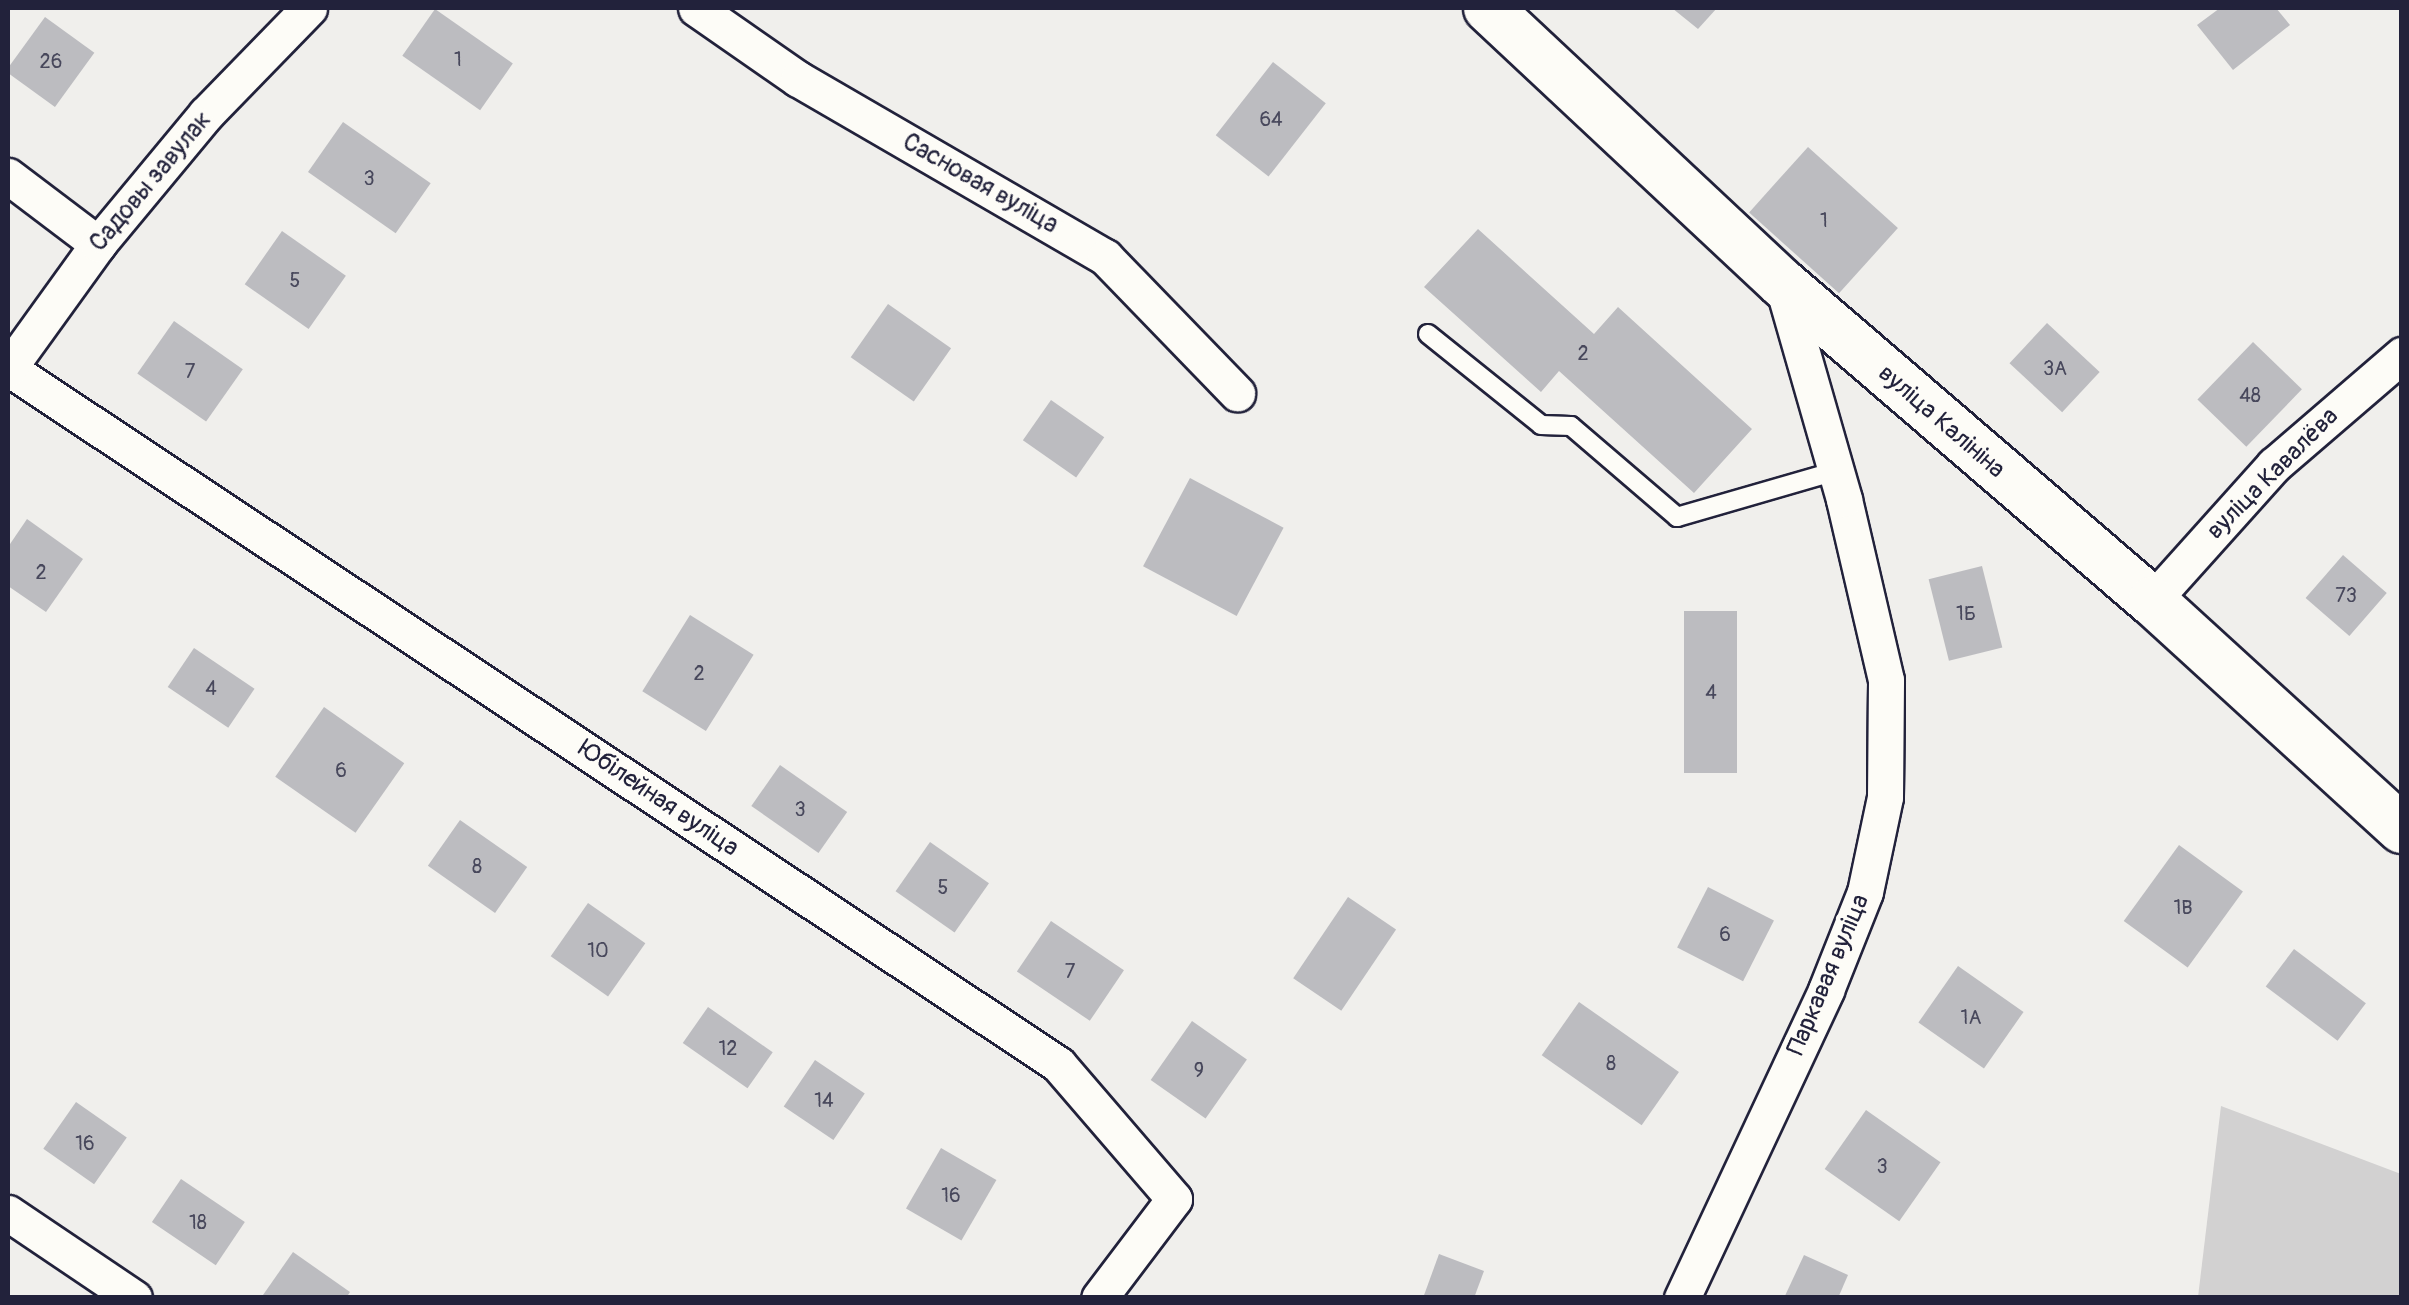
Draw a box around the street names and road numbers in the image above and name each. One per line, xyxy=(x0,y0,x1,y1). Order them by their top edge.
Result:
street label: Садовы завулак xyxy=(84,106,218,258)
street label: Сасновая вуліца xyxy=(897,127,1063,241)
street label: вуліца Калініна xyxy=(1872,359,2010,485)
street label: вуліца Кавалёва xyxy=(2201,402,2345,546)
street label: Юбілейная вуліца xyxy=(572,734,744,864)
street label: Паркавая вуліца xyxy=(1782,890,1876,1060)

